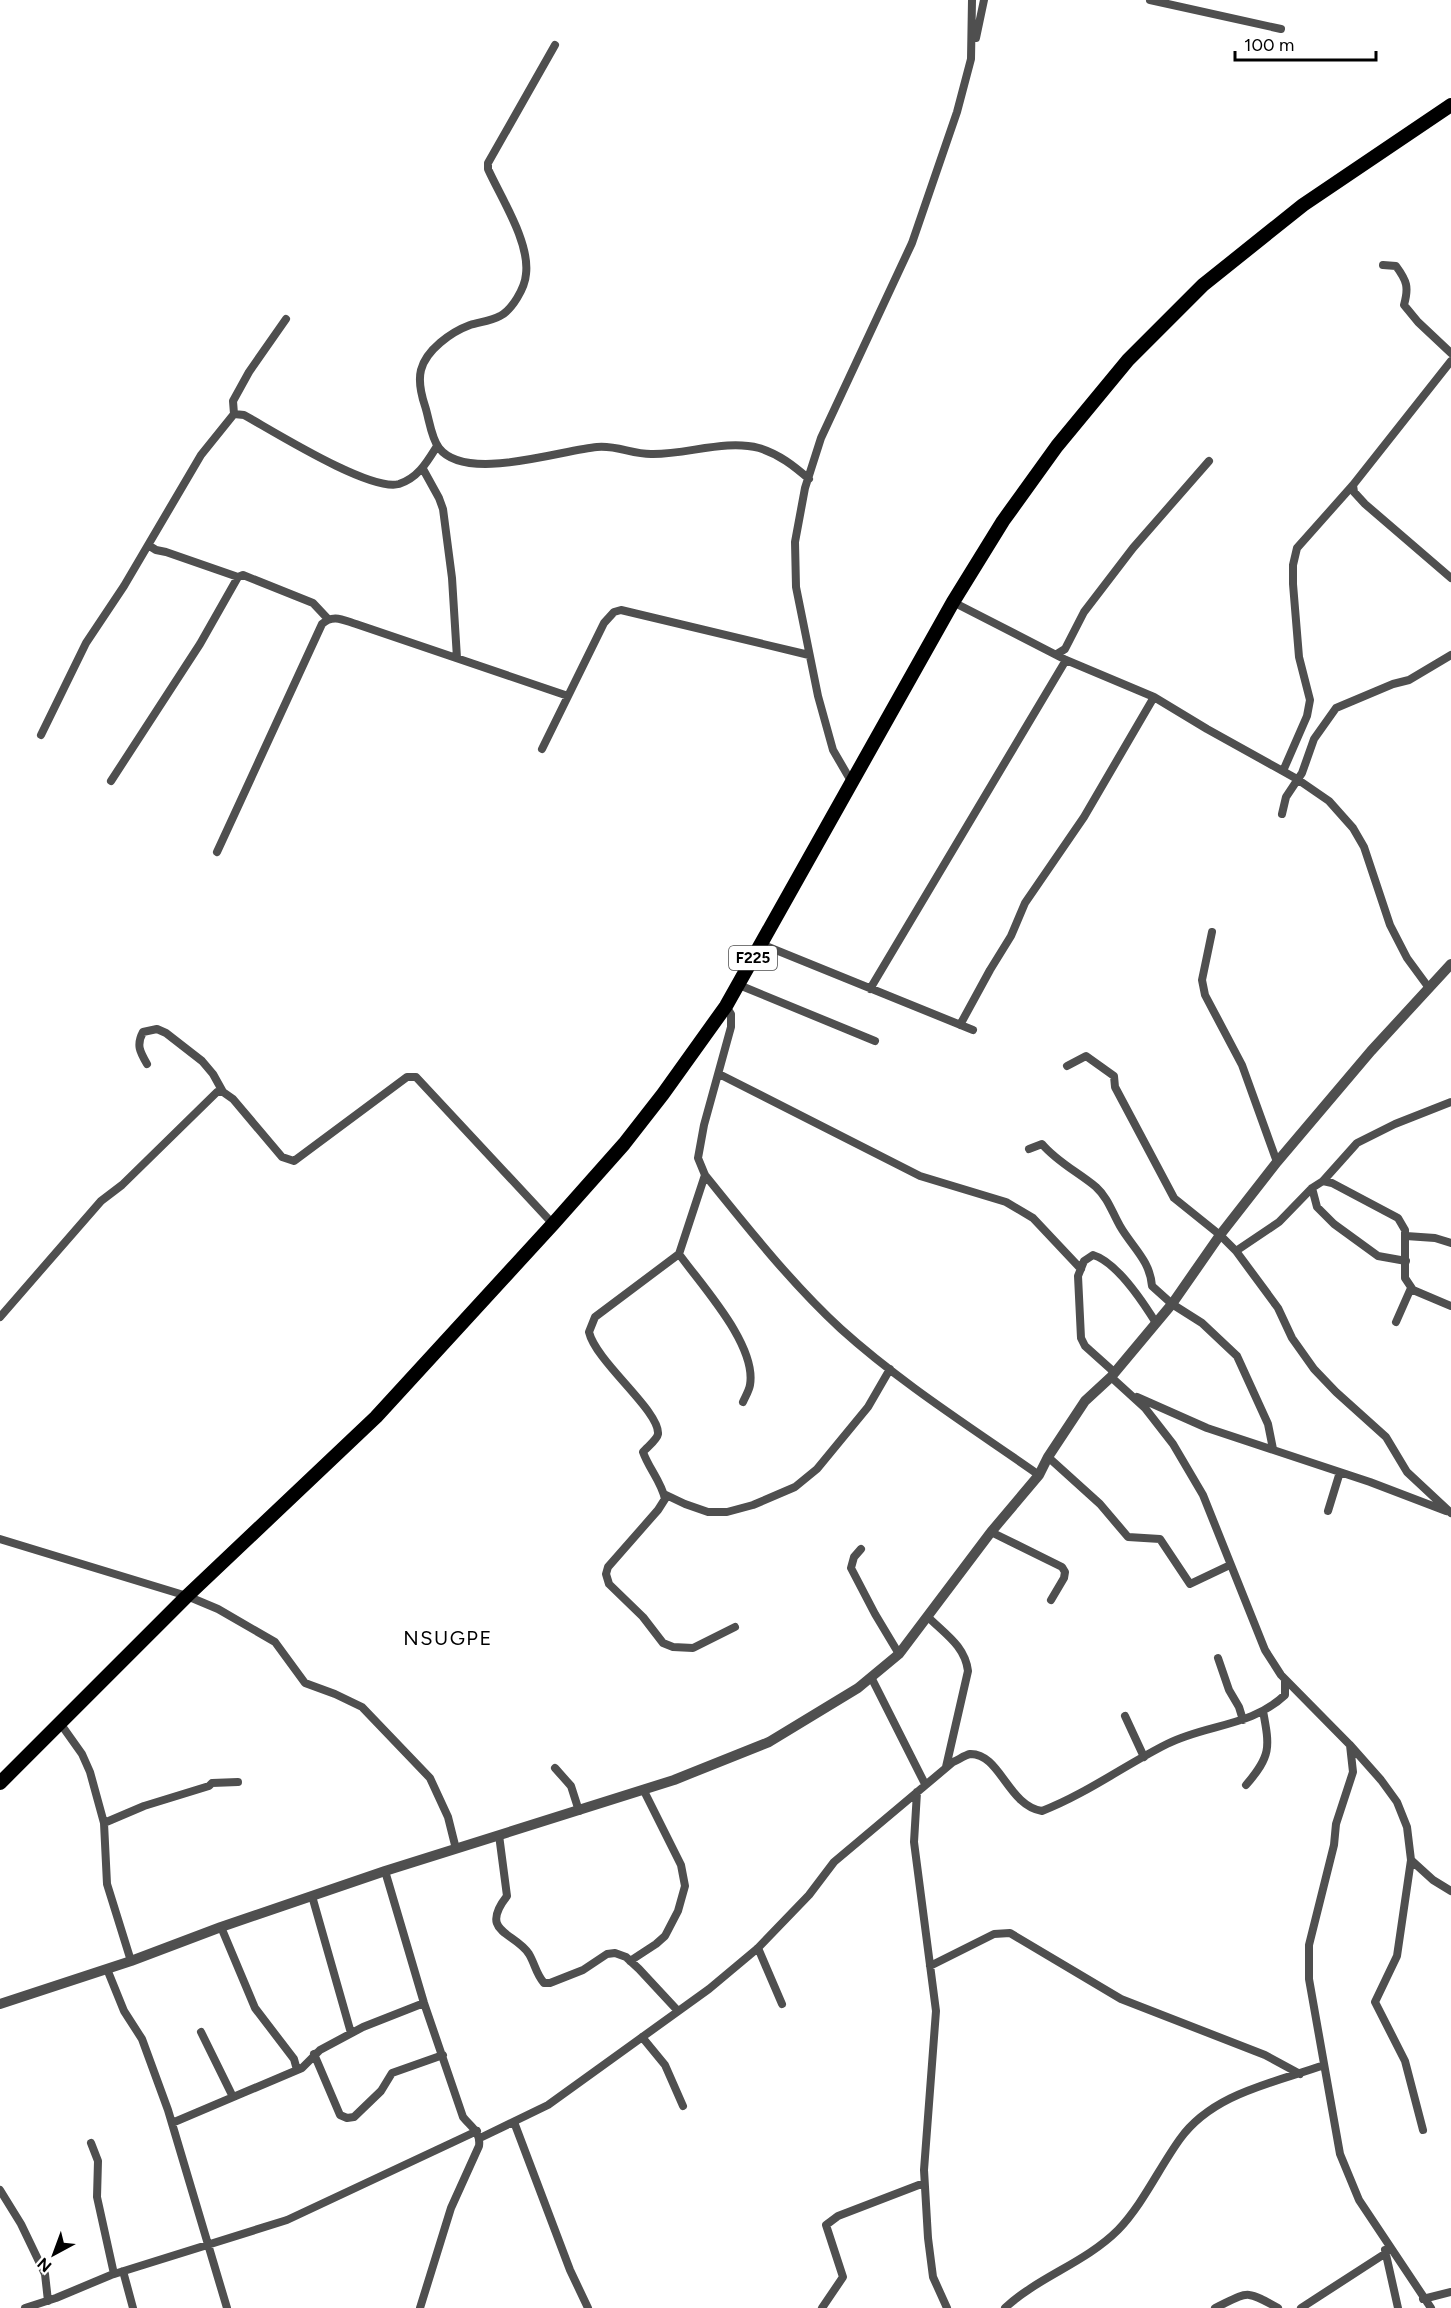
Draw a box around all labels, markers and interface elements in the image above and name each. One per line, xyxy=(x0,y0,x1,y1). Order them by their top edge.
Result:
scale bar xyxy=(1235,24,1376,62)
text: 100 m xyxy=(1244,34,1294,56)
road number: F225 xyxy=(729,946,777,970)
district label: NSUGPE xyxy=(403,1626,493,1650)
north arrow xyxy=(24,2224,84,2284)
text: N xyxy=(34,2254,55,2276)

